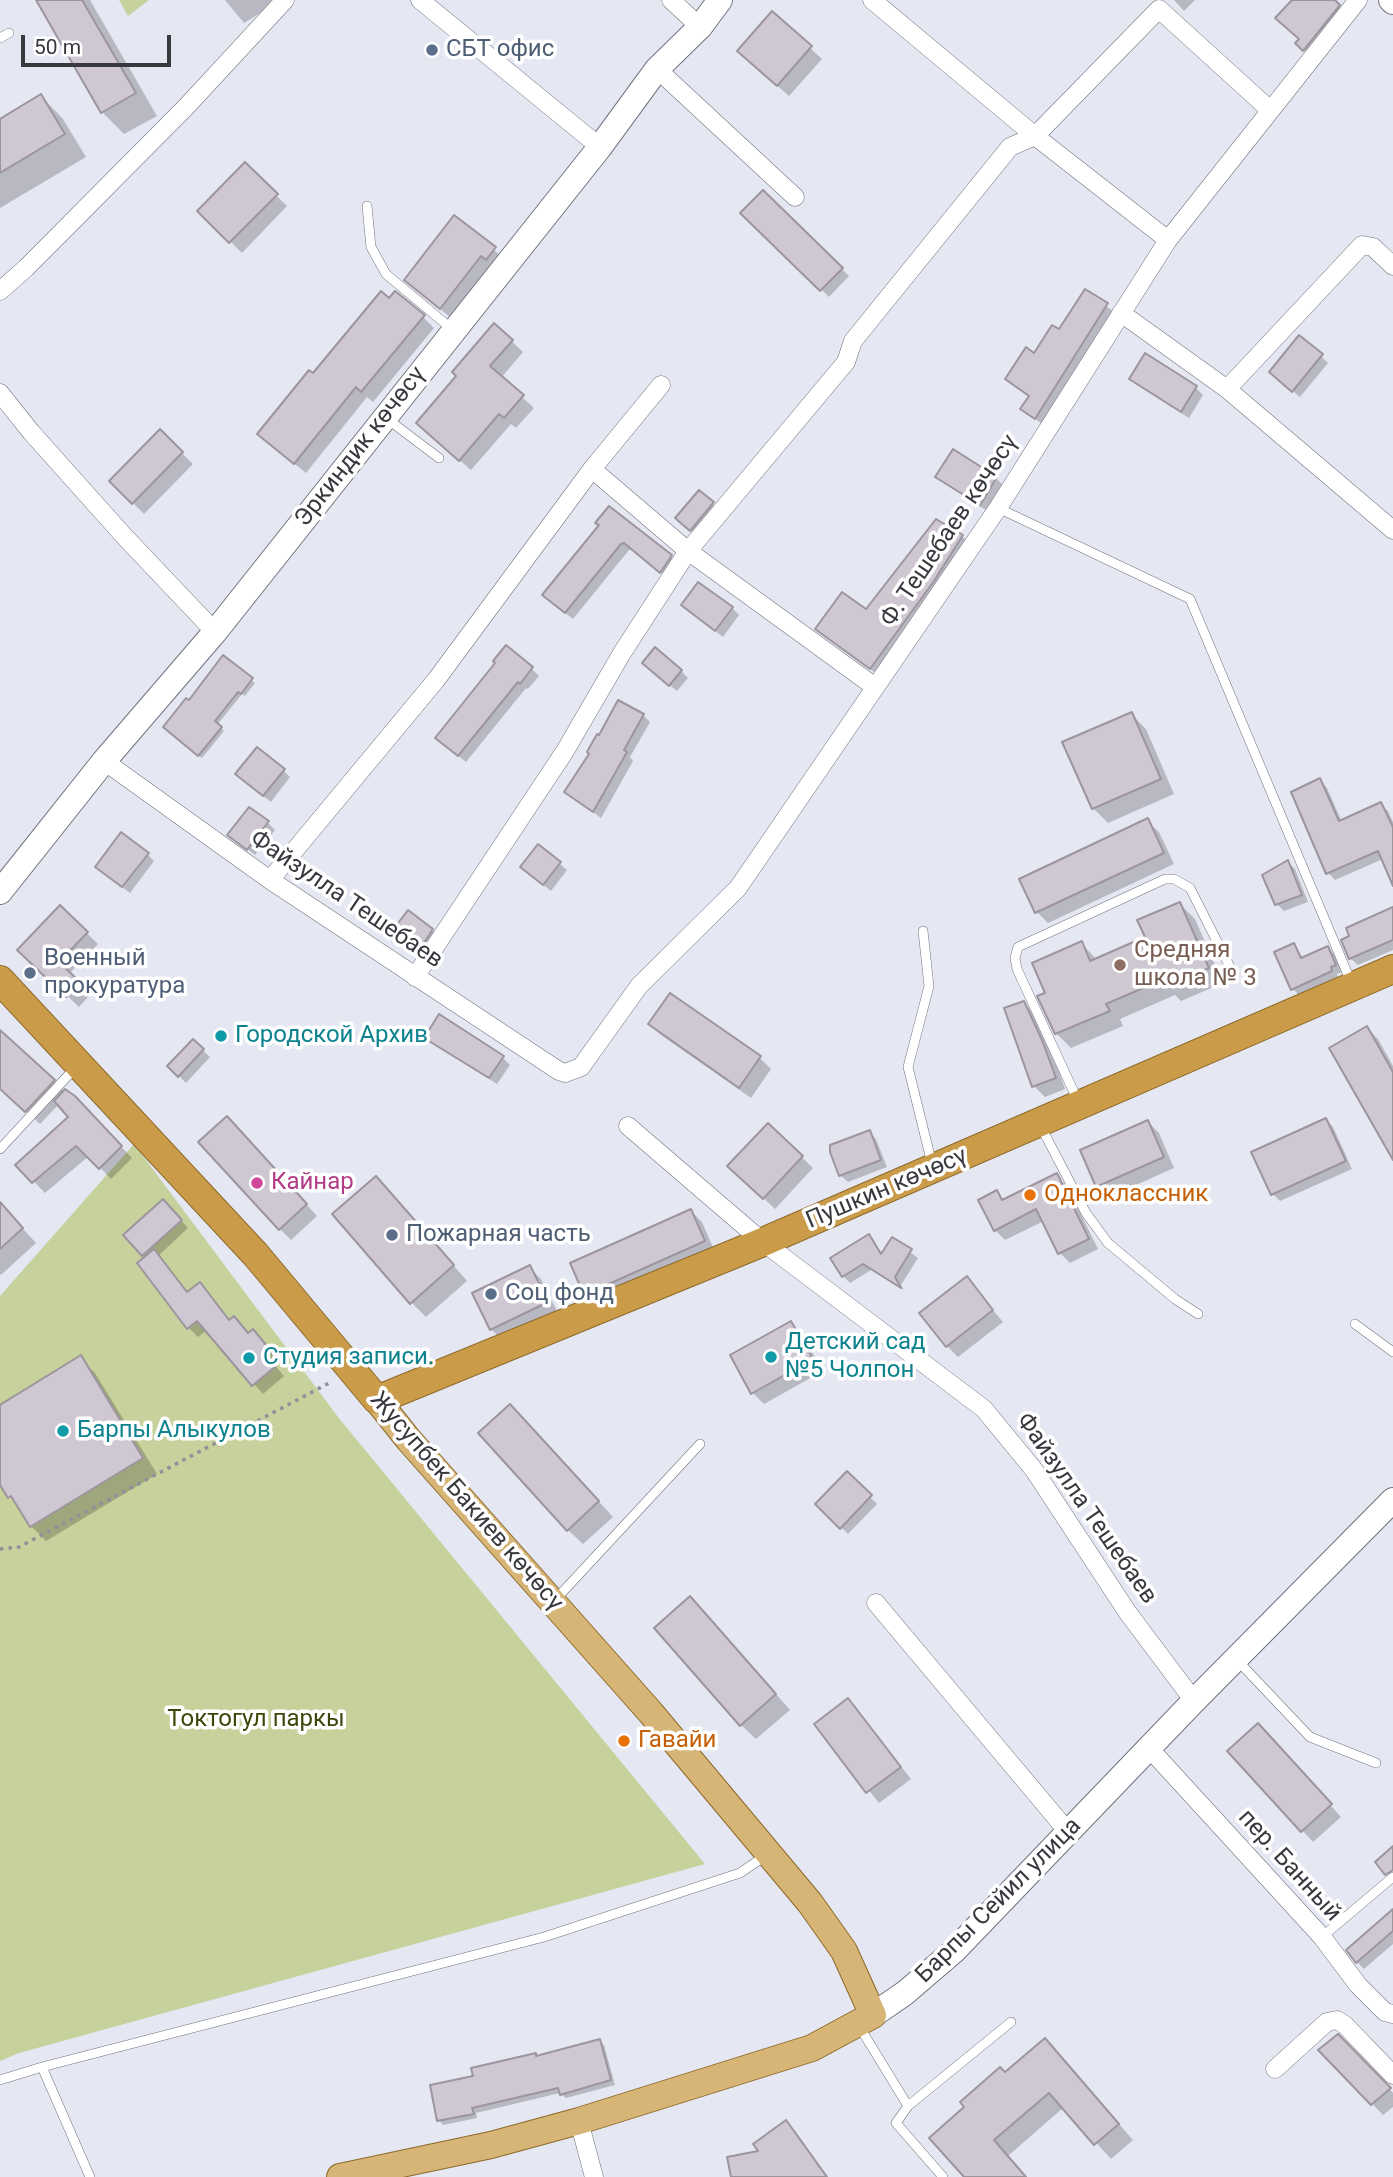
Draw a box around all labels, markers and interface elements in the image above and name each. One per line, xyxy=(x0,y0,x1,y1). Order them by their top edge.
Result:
scale bar xyxy=(24,21,175,65)
text: 50 m xyxy=(34,35,81,59)
place label: СБТ офис xyxy=(446,36,554,64)
marker: СБТ офис xyxy=(424,42,440,58)
street label: Эркиндик көчөсү xyxy=(290,361,432,533)
street label: Ф. Тешебаев көчөсү xyxy=(875,430,1025,632)
street label: Файзулла Тешебаев xyxy=(244,825,448,975)
place label: Средняя школа № 3 xyxy=(1134,937,1257,993)
place label: Военный прокуратура xyxy=(44,945,185,1001)
marker: Средняя школа № 3 xyxy=(1112,957,1128,973)
marker: Военный прокуратура xyxy=(22,965,38,981)
place label: Городской Архив xyxy=(235,1022,428,1050)
marker: Городской Архив xyxy=(213,1028,229,1044)
street label: Пушкин көчөсү xyxy=(802,1142,972,1236)
place label: Кайнар xyxy=(271,1169,354,1197)
marker: Кайнар xyxy=(249,1175,265,1191)
place label: Одноклассник xyxy=(1044,1181,1208,1209)
marker: Одноклассник xyxy=(1022,1187,1038,1203)
place label: Пожарная часть xyxy=(406,1221,591,1249)
marker: Пожарная часть xyxy=(384,1227,400,1243)
place label: Соц фонд xyxy=(505,1280,614,1308)
marker: Соц фонд xyxy=(483,1286,499,1302)
place label: Детский сад №5 Чолпон xyxy=(785,1329,926,1385)
place label: Студия записи. xyxy=(263,1344,434,1372)
marker: Детский сад №5 Чолпон xyxy=(763,1349,779,1365)
marker: Студия записи. xyxy=(241,1350,257,1366)
street label: Жусупбек Бакиев көчөсү xyxy=(363,1387,569,1617)
street label: Файзулла Тешебаев xyxy=(1009,1408,1163,1610)
place label: Барпы Алыкулов xyxy=(77,1417,271,1445)
marker: Барпы Алыкулов xyxy=(55,1423,71,1439)
park label: Токтогул паркы xyxy=(167,1706,345,1734)
place label: Гавайи xyxy=(638,1727,716,1755)
marker: Гавайи xyxy=(616,1733,632,1749)
street label: пер. Банный xyxy=(1231,1804,1347,1928)
street label: Барпы Сейил улица xyxy=(910,1812,1088,1990)

